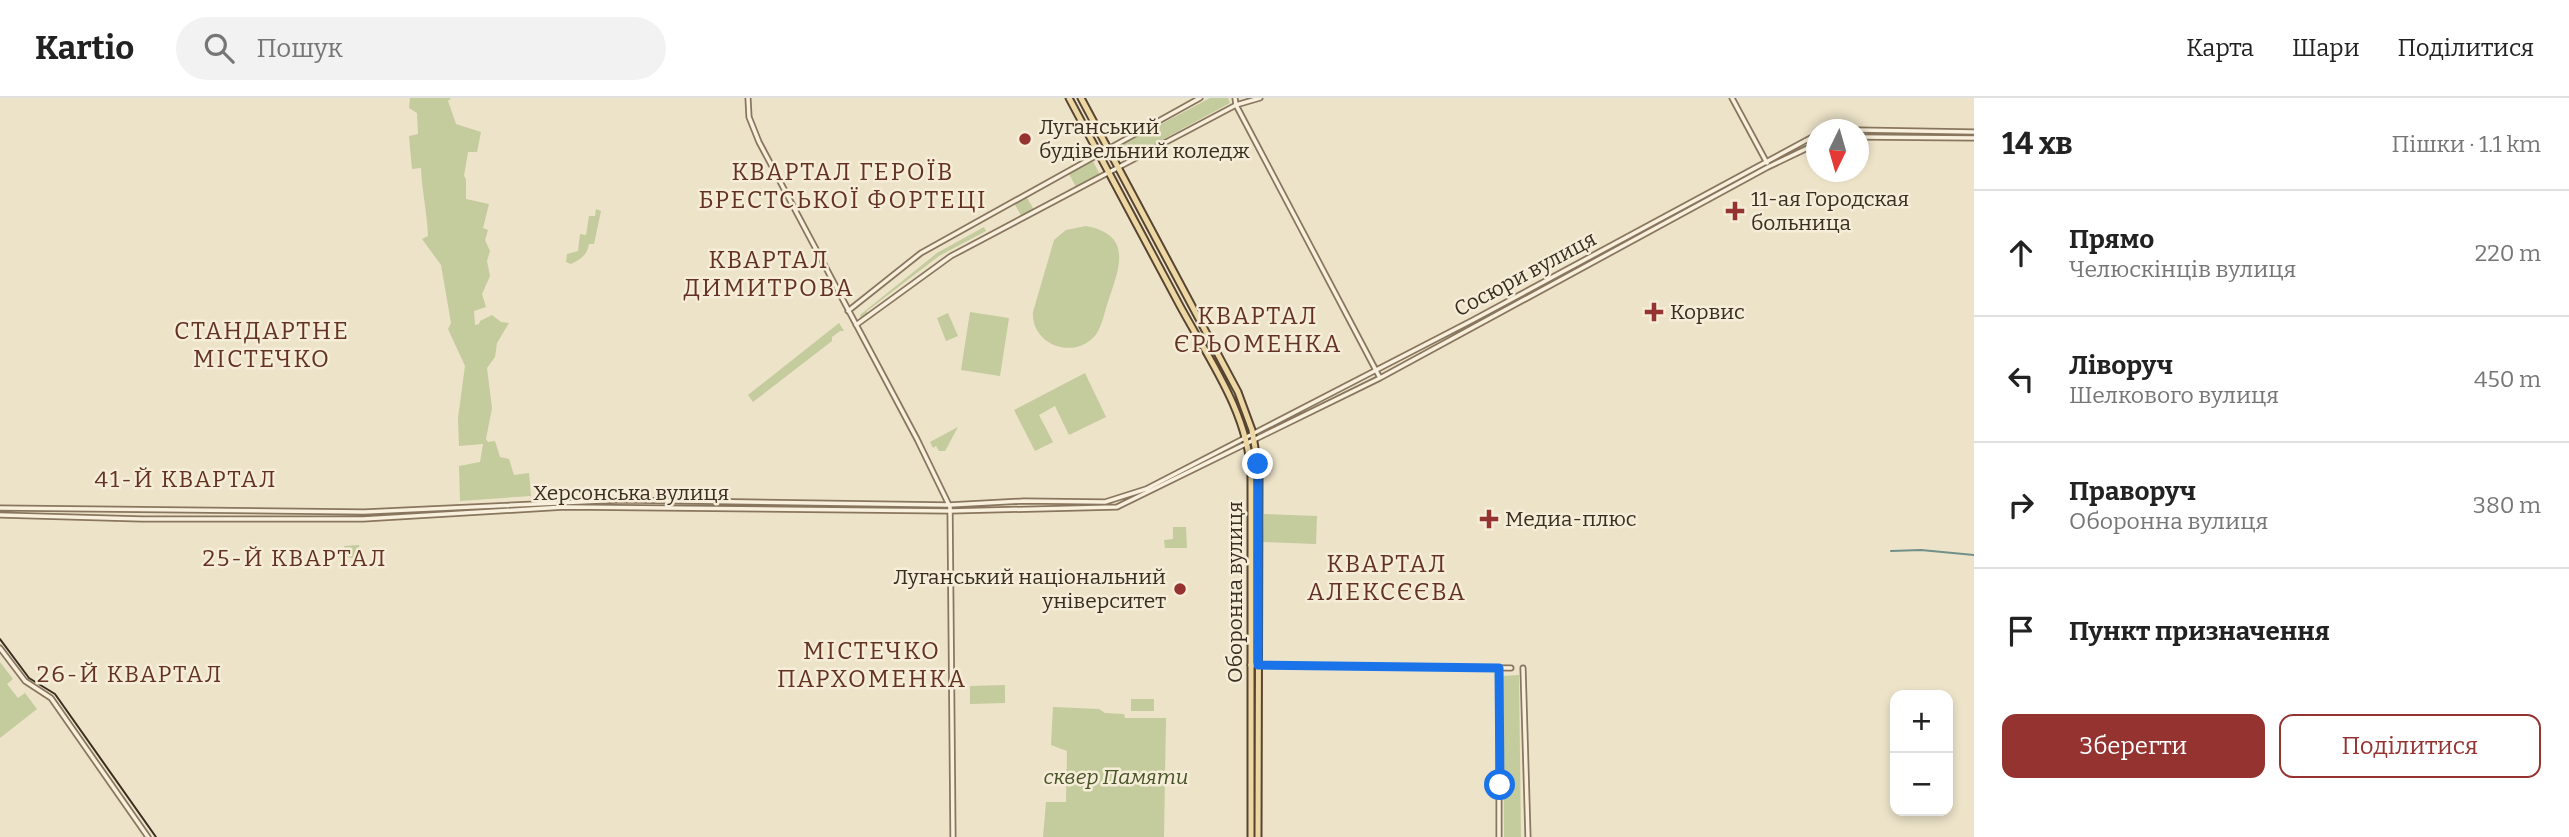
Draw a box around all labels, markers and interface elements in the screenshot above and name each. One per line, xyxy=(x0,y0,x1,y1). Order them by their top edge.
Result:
search box xyxy=(176,17,666,80)
text: Kartio xyxy=(35,28,134,68)
icon: search xyxy=(200,29,238,67)
text: Пошук xyxy=(256,33,343,64)
text: Карта xyxy=(2186,34,2254,62)
text: Шари xyxy=(2292,34,2360,62)
text: Поділитися xyxy=(2398,34,2534,62)
place label: Луганський будівельний коледж xyxy=(1039,114,1250,164)
north arrow xyxy=(1806,119,1869,182)
text: 14 хв xyxy=(2002,126,2073,162)
text: Пішки · 1.1 km xyxy=(2391,130,2541,158)
marker: Луганський будівельний коледж xyxy=(1017,131,1033,147)
district label: КВАРТАЛ ГЕРОЇВ БРЕСТСЬКОЇ ФОРТЕЦІ xyxy=(698,158,988,214)
place label: 11-ая Городская больница xyxy=(1751,186,1909,236)
marker: 11-ая Городская больница xyxy=(1725,201,1745,221)
text: Прямо xyxy=(2069,224,2154,255)
street label: Сосюри вулиця xyxy=(1449,226,1601,322)
icon: ahead xyxy=(2002,234,2040,272)
text: 220 m xyxy=(2475,239,2541,267)
district label: КВАРТАЛ ДИМИТРОВА xyxy=(684,246,854,302)
text: Челюскінців вулиця xyxy=(2069,255,2296,283)
place label: Корвис xyxy=(1670,299,1745,325)
district label: КВАРТАЛ ЄРЬОМЕНКА xyxy=(1174,302,1342,358)
marker: Корвис xyxy=(1644,302,1664,322)
district label: СТАНДАРТНЕ МІСТЕЧКО xyxy=(174,317,350,373)
text: Ліворуч xyxy=(2069,350,2173,381)
icon: left xyxy=(2002,360,2040,398)
text: 450 m xyxy=(2474,365,2541,393)
text: Шелкового вулиця xyxy=(2069,381,2279,409)
route end xyxy=(1242,448,1273,479)
district label: 41-Й КВАРТАЛ xyxy=(94,465,278,493)
text: Праворуч xyxy=(2069,476,2196,507)
street label: Херсонська вулиця xyxy=(533,480,729,506)
icon: right xyxy=(2002,486,2040,524)
text: 380 m xyxy=(2473,491,2541,519)
street label: Оборонна вулиця xyxy=(1222,501,1248,683)
place label: Медиа-плюс xyxy=(1505,506,1637,532)
text: Оборонна вулиця xyxy=(2069,507,2268,535)
marker: Медиа-плюс xyxy=(1479,509,1499,529)
district label: 25-Й КВАРТАЛ xyxy=(202,544,388,572)
district label: КВАРТАЛ АЛЕКСЄЄВА xyxy=(1307,550,1467,606)
place label: Луганський національний університет xyxy=(894,564,1166,614)
marker: Луганський національний університет xyxy=(1172,581,1188,597)
icon: arrive xyxy=(2002,612,2040,650)
text: Пункт призначення xyxy=(2069,616,2330,647)
district label: МІСТЕЧКО ПАРХОМЕНКА xyxy=(777,637,967,693)
district label: 26-Й КВАРТАЛ xyxy=(37,660,223,688)
map controls xyxy=(1890,690,1953,816)
button: + xyxy=(1890,690,1953,753)
button: Зберегти xyxy=(2002,714,2265,778)
button: Поділитися xyxy=(2279,714,2541,778)
button: − xyxy=(1890,753,1953,816)
park label: сквер Памяти xyxy=(1043,764,1189,790)
route start xyxy=(1484,769,1515,800)

